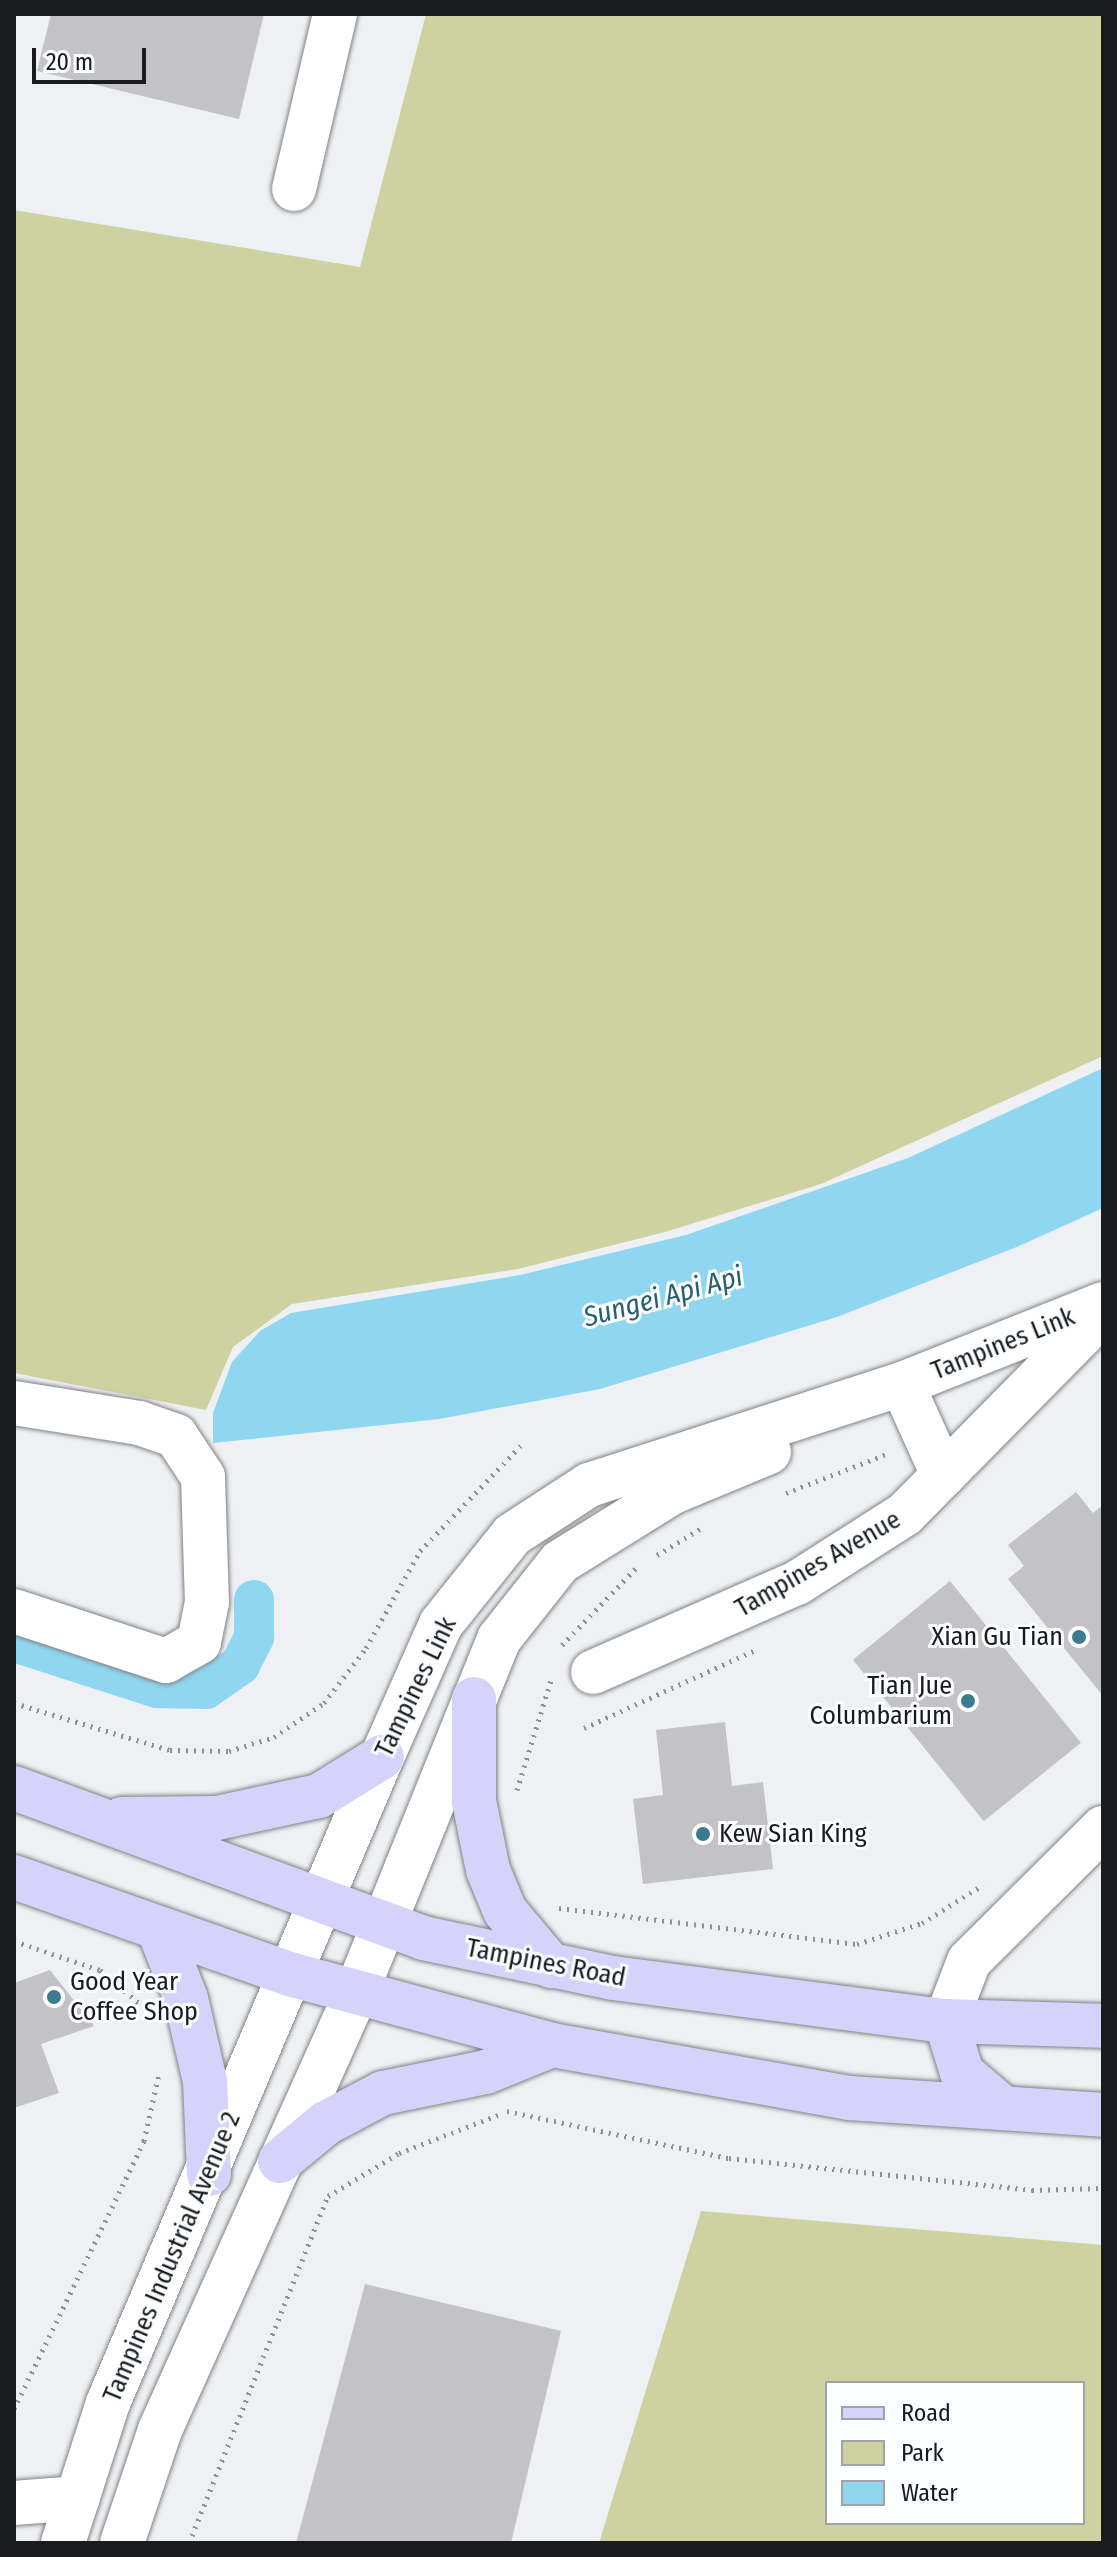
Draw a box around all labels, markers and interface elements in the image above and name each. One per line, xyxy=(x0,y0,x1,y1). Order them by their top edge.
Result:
scale bar xyxy=(36,32,150,82)
text: 20 m xyxy=(46,48,93,76)
water label: Sungei Api Api xyxy=(580,1260,746,1334)
street label: Tampines Link xyxy=(927,1301,1079,1387)
street label: Tampines Avenue xyxy=(730,1504,906,1624)
street label: Tampines Link xyxy=(369,1612,463,1762)
place label: Xian Gu Tian xyxy=(932,1621,1063,1653)
marker: Xian Gu Tian xyxy=(1070,1628,1088,1646)
place label: Tian Jue Columbarium xyxy=(810,1670,952,1732)
marker: Tian Jue Columbarium xyxy=(959,1692,977,1710)
place label: Kew Sian King xyxy=(719,1818,867,1850)
marker: Kew Sian King xyxy=(694,1825,712,1843)
street label: Tampines Road xyxy=(464,1932,628,1994)
place label: Good Year Coffee Shop xyxy=(70,1966,198,2028)
marker: Good Year Coffee Shop xyxy=(45,1988,63,2006)
street label: Tampines Industrial Avenue 2 xyxy=(97,2107,247,2407)
legend xyxy=(825,2381,1085,2525)
text: Road xyxy=(901,2399,951,2427)
text: Park xyxy=(901,2439,944,2467)
text: Water xyxy=(901,2479,958,2507)

